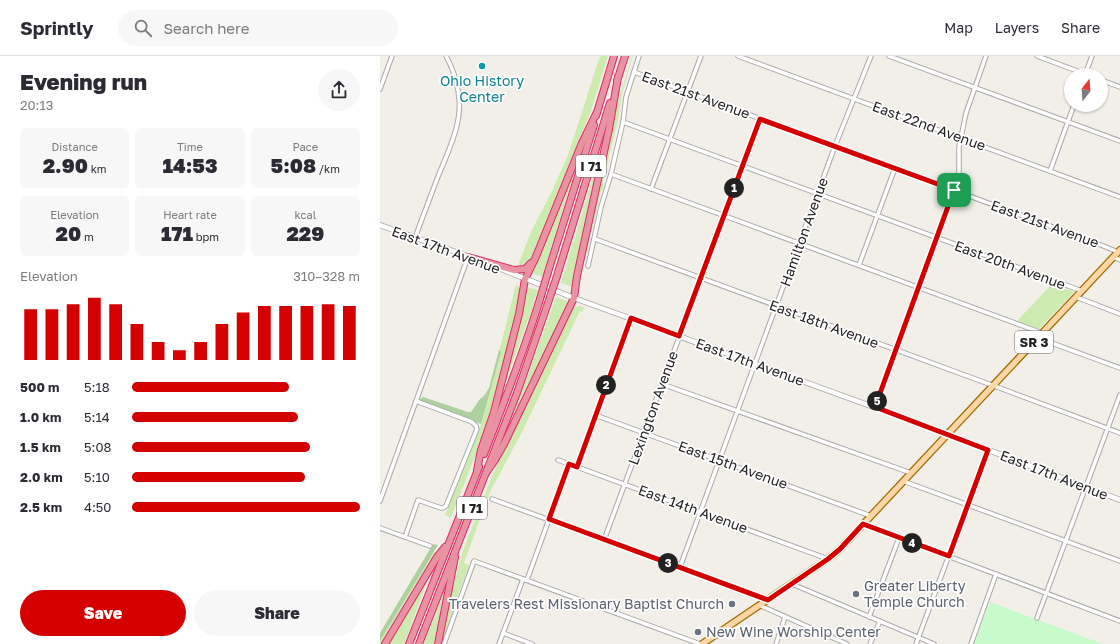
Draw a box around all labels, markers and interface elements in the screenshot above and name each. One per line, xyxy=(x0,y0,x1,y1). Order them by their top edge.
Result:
search box xyxy=(118,10,398,46)
text: Sprintly xyxy=(20,16,94,39)
icon: search xyxy=(132,17,154,39)
text: Search here xyxy=(164,19,249,37)
text: Map xyxy=(944,19,973,36)
text: Layers xyxy=(995,19,1039,36)
text: Share xyxy=(1061,19,1100,36)
marker: Ohio History Center xyxy=(477,61,487,71)
street label: East 21st Avenue xyxy=(640,67,752,122)
text: Evening run xyxy=(20,68,147,95)
north arrow xyxy=(1064,68,1108,112)
map controls xyxy=(1064,68,1108,112)
button: share xyxy=(318,69,360,111)
place label: Ohio History Center xyxy=(440,72,524,105)
text: 20:13 xyxy=(20,97,53,113)
street label: East 22nd Avenue xyxy=(870,97,988,154)
text: Distance xyxy=(52,140,98,153)
text: Time xyxy=(177,140,203,153)
text: Pace xyxy=(292,140,318,153)
text: 2.90 xyxy=(43,153,88,177)
text: 14:53 xyxy=(162,153,218,177)
text: 5:08 xyxy=(271,153,316,177)
road number: I 71 xyxy=(576,155,606,177)
text: km xyxy=(88,162,107,175)
text: /km xyxy=(316,162,340,175)
pin xyxy=(937,173,971,207)
street label: Hamilton Avenue xyxy=(776,175,831,288)
pin: 1 xyxy=(724,178,744,198)
icon: arrive xyxy=(943,179,965,201)
text: 1 xyxy=(731,181,737,194)
street label: East 21st Avenue xyxy=(989,196,1101,251)
text: Elevation xyxy=(50,208,99,221)
text: Heart rate xyxy=(163,208,217,221)
text: kcal xyxy=(294,208,316,221)
text: 20 xyxy=(56,221,81,245)
text: 171 xyxy=(161,221,193,245)
text: 229 xyxy=(286,221,324,245)
street label: East 17th Avenue xyxy=(390,222,503,277)
text: m xyxy=(81,230,94,243)
text: bpm xyxy=(193,230,219,243)
street label: East 20th Avenue xyxy=(952,237,1068,292)
text: Elevation xyxy=(20,268,78,284)
text: 310–328 m xyxy=(293,268,360,284)
street label: East 18th Avenue xyxy=(767,296,881,351)
road number: SR 3 xyxy=(1015,331,1053,353)
street label: East 17th Avenue xyxy=(694,334,807,389)
street label: Lexington Avenue xyxy=(624,349,681,467)
pin: 2 xyxy=(596,375,616,395)
text: 2 xyxy=(603,378,609,391)
text: 500 m xyxy=(20,379,59,395)
text: 5:18 xyxy=(84,379,110,395)
pin: 5 xyxy=(867,391,887,411)
text: 5 xyxy=(874,394,880,407)
text: 1.0 km xyxy=(20,409,61,425)
text: 5:14 xyxy=(84,409,110,425)
street label: East 15th Avenue xyxy=(676,437,790,492)
text: 1.5 km xyxy=(20,439,61,455)
text: 5:08 xyxy=(84,439,111,455)
street label: East 17th Avenue xyxy=(998,446,1111,503)
text: 2.0 km xyxy=(20,469,63,485)
text: 5:10 xyxy=(84,469,110,485)
street label: East 14th Avenue xyxy=(636,481,750,536)
road number: I 71 xyxy=(457,497,487,519)
text: 2.5 km xyxy=(20,499,62,515)
text: 4:50 xyxy=(84,499,111,515)
pin: 4 xyxy=(902,533,922,553)
text: 4 xyxy=(909,536,915,549)
pin: 3 xyxy=(658,553,678,573)
text: 3 xyxy=(665,556,671,569)
place label: Greater Liberty Temple Church xyxy=(864,577,966,610)
marker: Greater Liberty Temple Church xyxy=(851,589,861,599)
button: Save xyxy=(20,590,186,636)
button: Share xyxy=(194,590,360,636)
place label: Travelers Rest Missionary Baptist Church xyxy=(449,595,724,612)
marker: Travelers Rest Missionary Baptist Church xyxy=(727,599,737,609)
place label: New Wine Worship Center xyxy=(706,623,881,640)
marker: New Wine Worship Center xyxy=(693,627,703,637)

